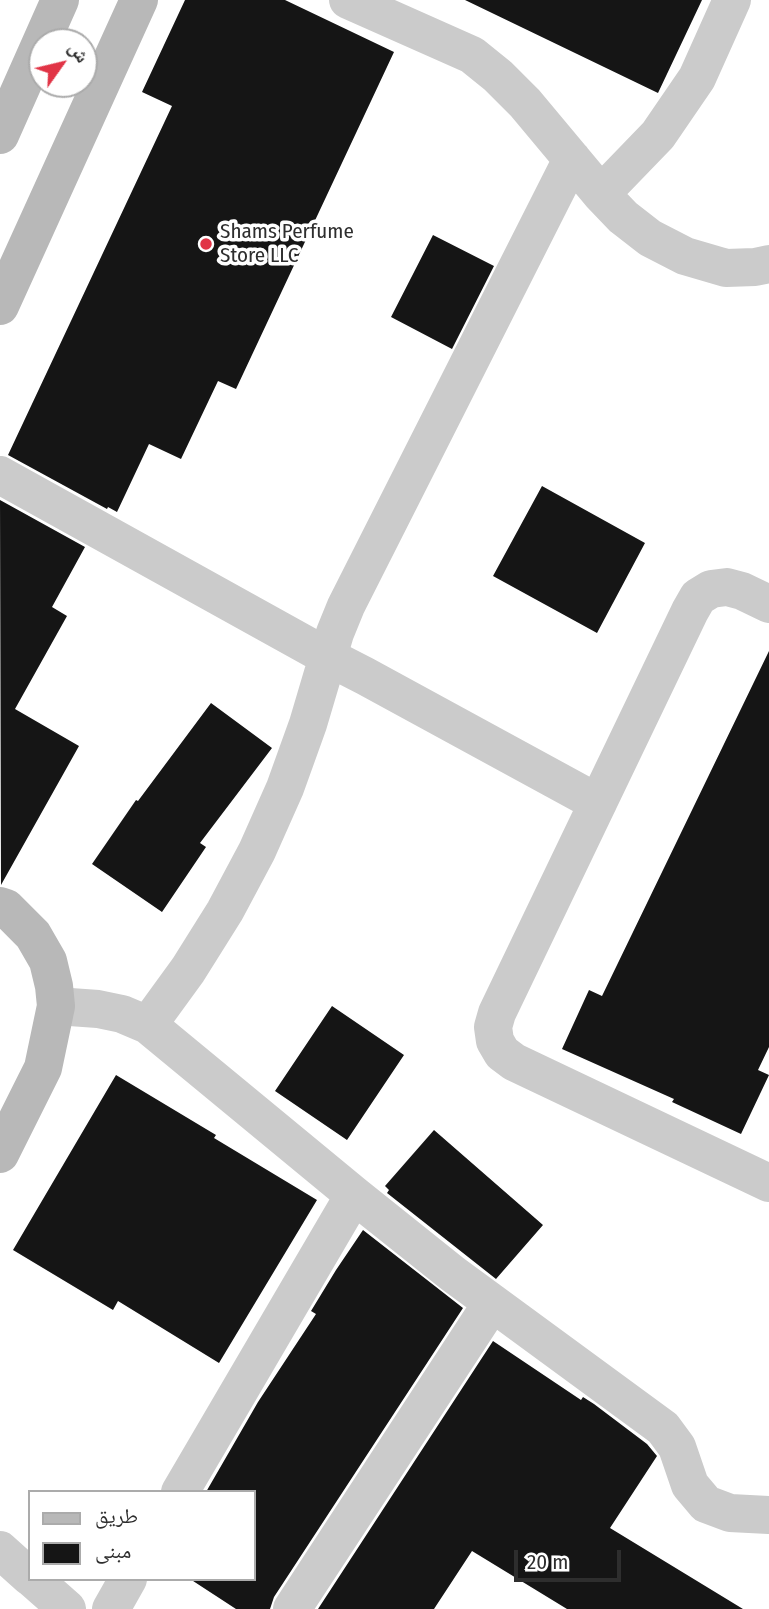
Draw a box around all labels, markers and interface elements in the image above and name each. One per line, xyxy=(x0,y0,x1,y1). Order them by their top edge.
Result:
north arrow xyxy=(28,28,98,98)
text: ش xyxy=(64,37,94,67)
place label: Shams Perfume Store LLC xyxy=(220,219,354,269)
marker: Shams Perfume Store LLC xyxy=(198,236,214,252)
legend xyxy=(28,1490,256,1581)
text: طريق xyxy=(95,1503,138,1529)
scale bar xyxy=(517,1536,624,1580)
text: مبنى xyxy=(95,1538,131,1564)
text: 20 m xyxy=(527,1549,568,1575)

